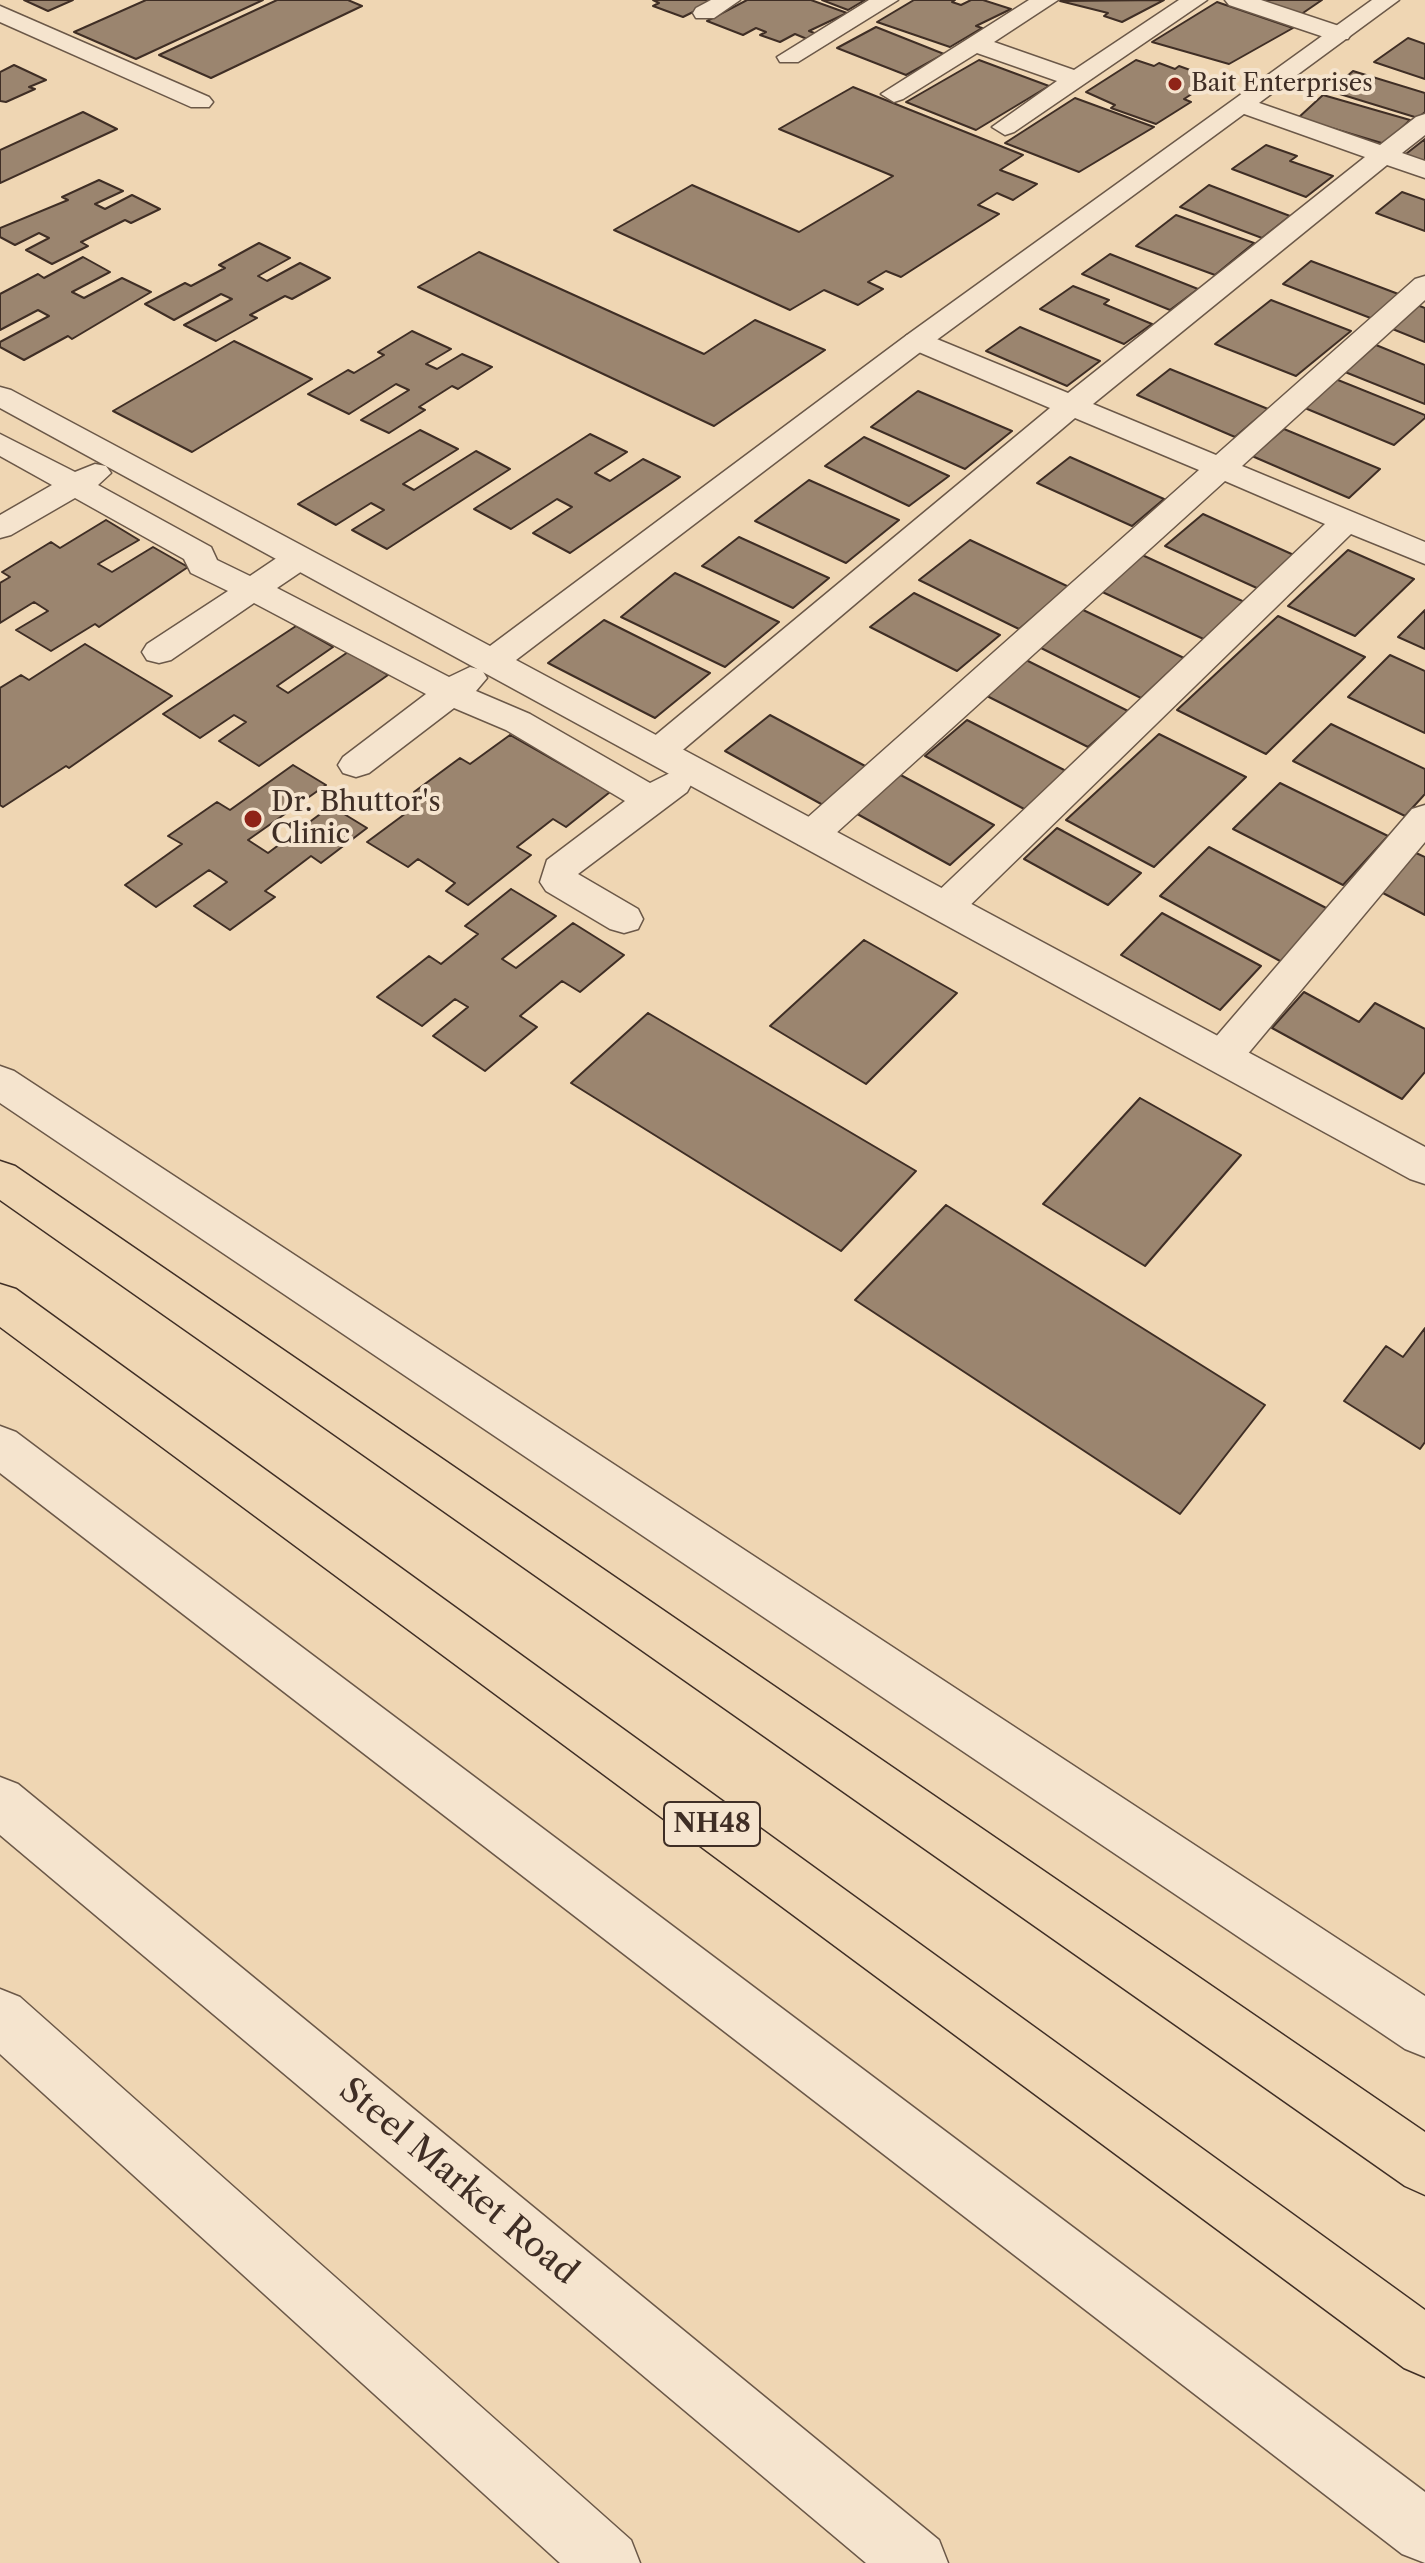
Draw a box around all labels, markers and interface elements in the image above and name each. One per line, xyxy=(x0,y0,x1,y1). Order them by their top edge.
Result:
place label: Bait Enterprises xyxy=(1191,70,1373,98)
marker: Bait Enterprises xyxy=(1166,75,1184,93)
place label: Dr. Bhuttor's Clinic xyxy=(271,786,441,852)
marker: Dr. Bhuttor's Clinic xyxy=(242,808,264,830)
road number: NH48 xyxy=(664,1802,760,1846)
street label: Steel Market Road xyxy=(331,2070,585,2294)

